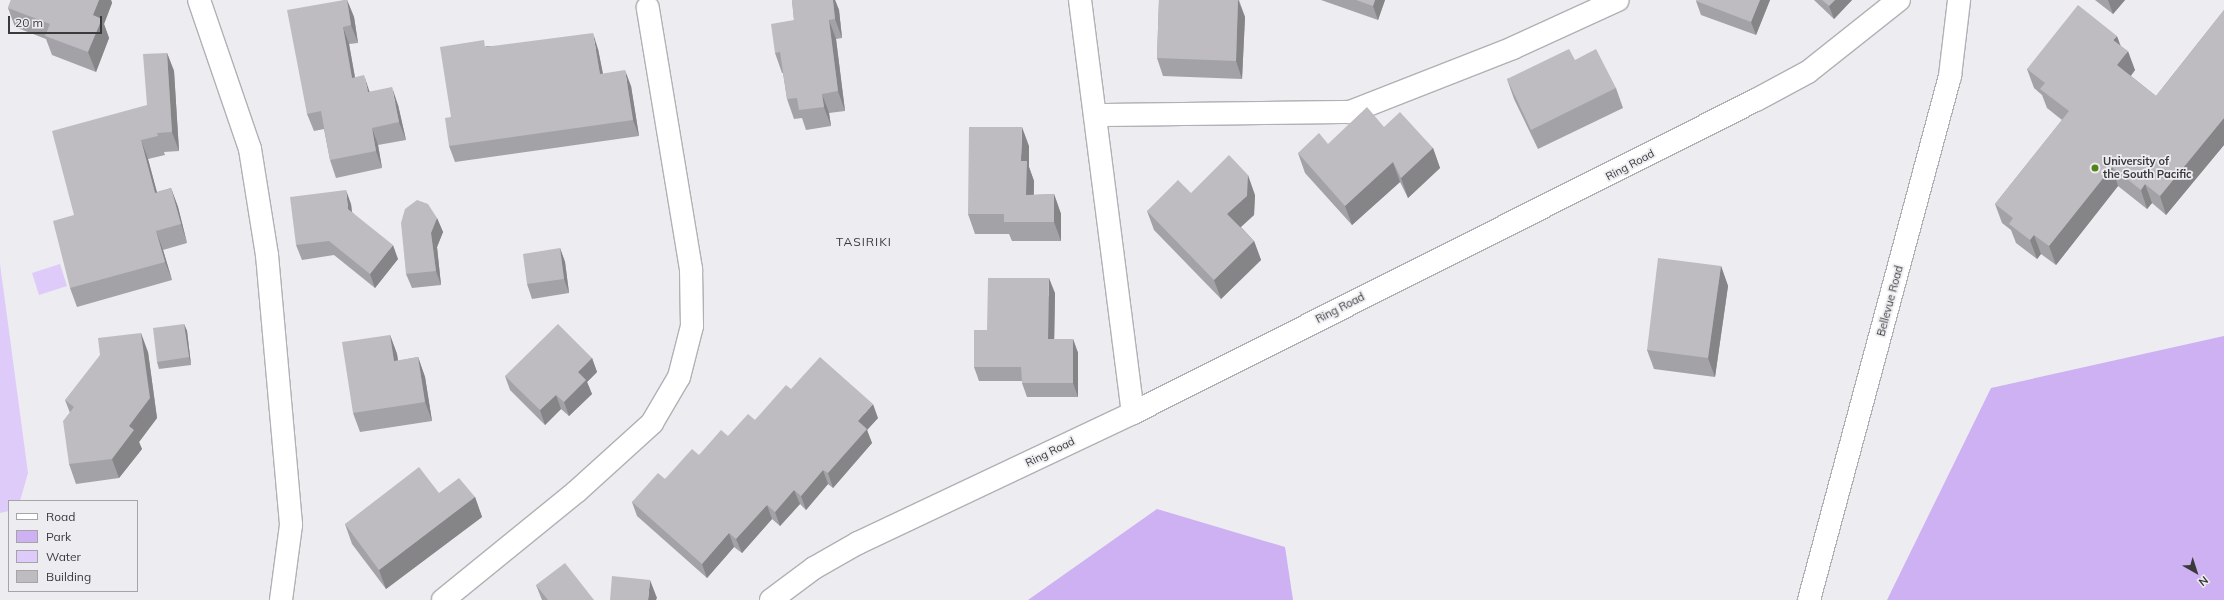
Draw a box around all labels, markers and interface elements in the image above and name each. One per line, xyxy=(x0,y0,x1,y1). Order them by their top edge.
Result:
scale bar xyxy=(10,8,104,34)
text: 20 m xyxy=(15,15,43,30)
street label: Ring Road xyxy=(1603,147,1657,183)
place label: University of the South Pacific xyxy=(2103,155,2192,181)
marker: University of the South Pacific xyxy=(2090,163,2100,173)
district label: TASIRIKI xyxy=(836,235,892,249)
street label: Bellevue Road xyxy=(1874,264,1906,338)
street label: Ring Road xyxy=(1313,290,1367,326)
street label: Ring Road xyxy=(1023,434,1077,470)
legend xyxy=(8,500,138,592)
text: Road xyxy=(46,509,75,524)
text: Park xyxy=(46,529,71,544)
text: Water xyxy=(46,549,81,564)
north arrow xyxy=(2176,552,2216,592)
text: Building xyxy=(46,569,91,584)
text: N xyxy=(2196,573,2211,589)

